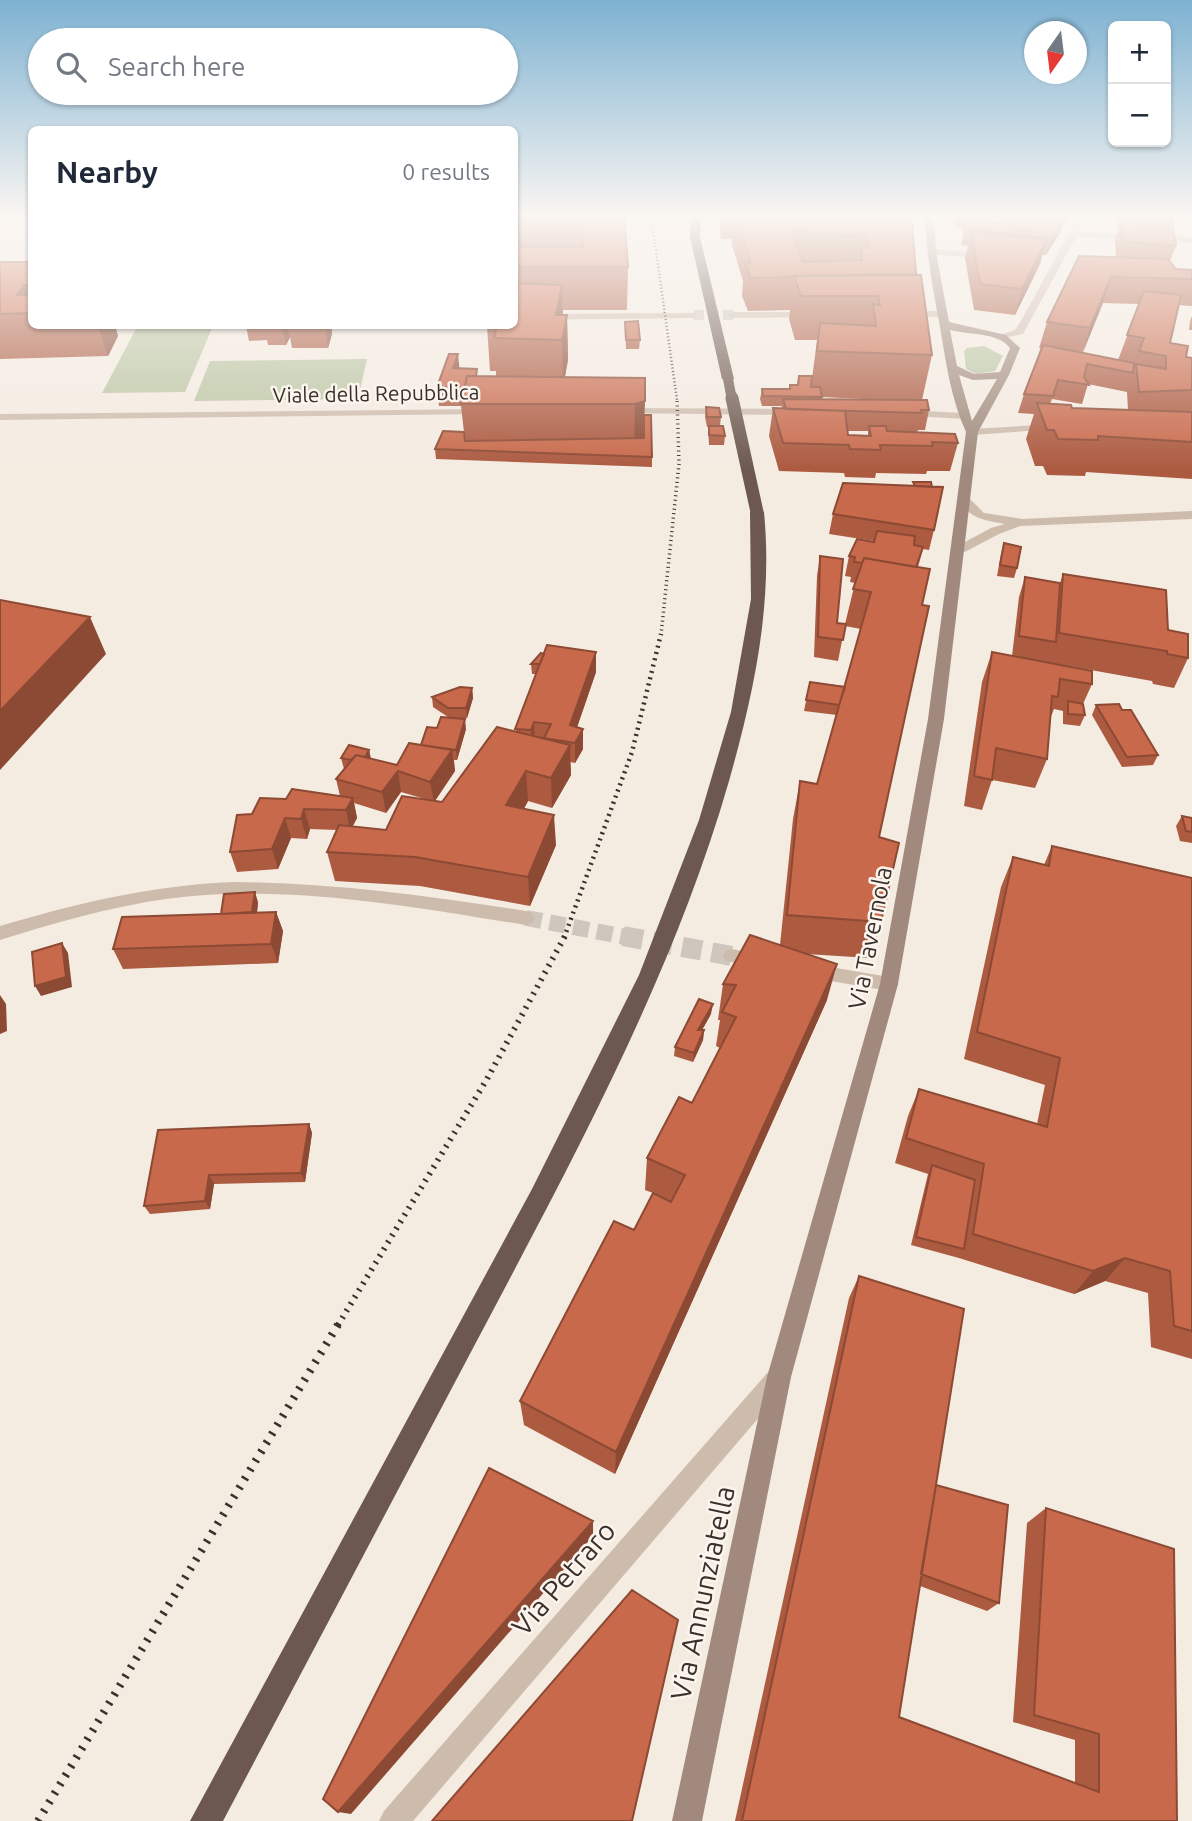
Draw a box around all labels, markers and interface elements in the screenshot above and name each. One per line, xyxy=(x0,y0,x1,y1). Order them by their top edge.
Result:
north arrow xyxy=(1024,21,1087,84)
map controls xyxy=(1108,21,1171,147)
button: + xyxy=(1108,21,1171,84)
search box xyxy=(28,28,518,105)
icon: search xyxy=(52,48,90,86)
text: Search here xyxy=(108,52,245,81)
button: − xyxy=(1108,84,1171,147)
text: Nearby xyxy=(56,155,158,189)
text: 0 results xyxy=(402,159,490,184)
street label: Viale della Repubblica xyxy=(272,379,480,407)
street label: Via Tavernola xyxy=(843,864,897,1012)
street label: Via Annunziatella xyxy=(664,1483,740,1703)
street label: Via Petraro xyxy=(505,1515,621,1641)

